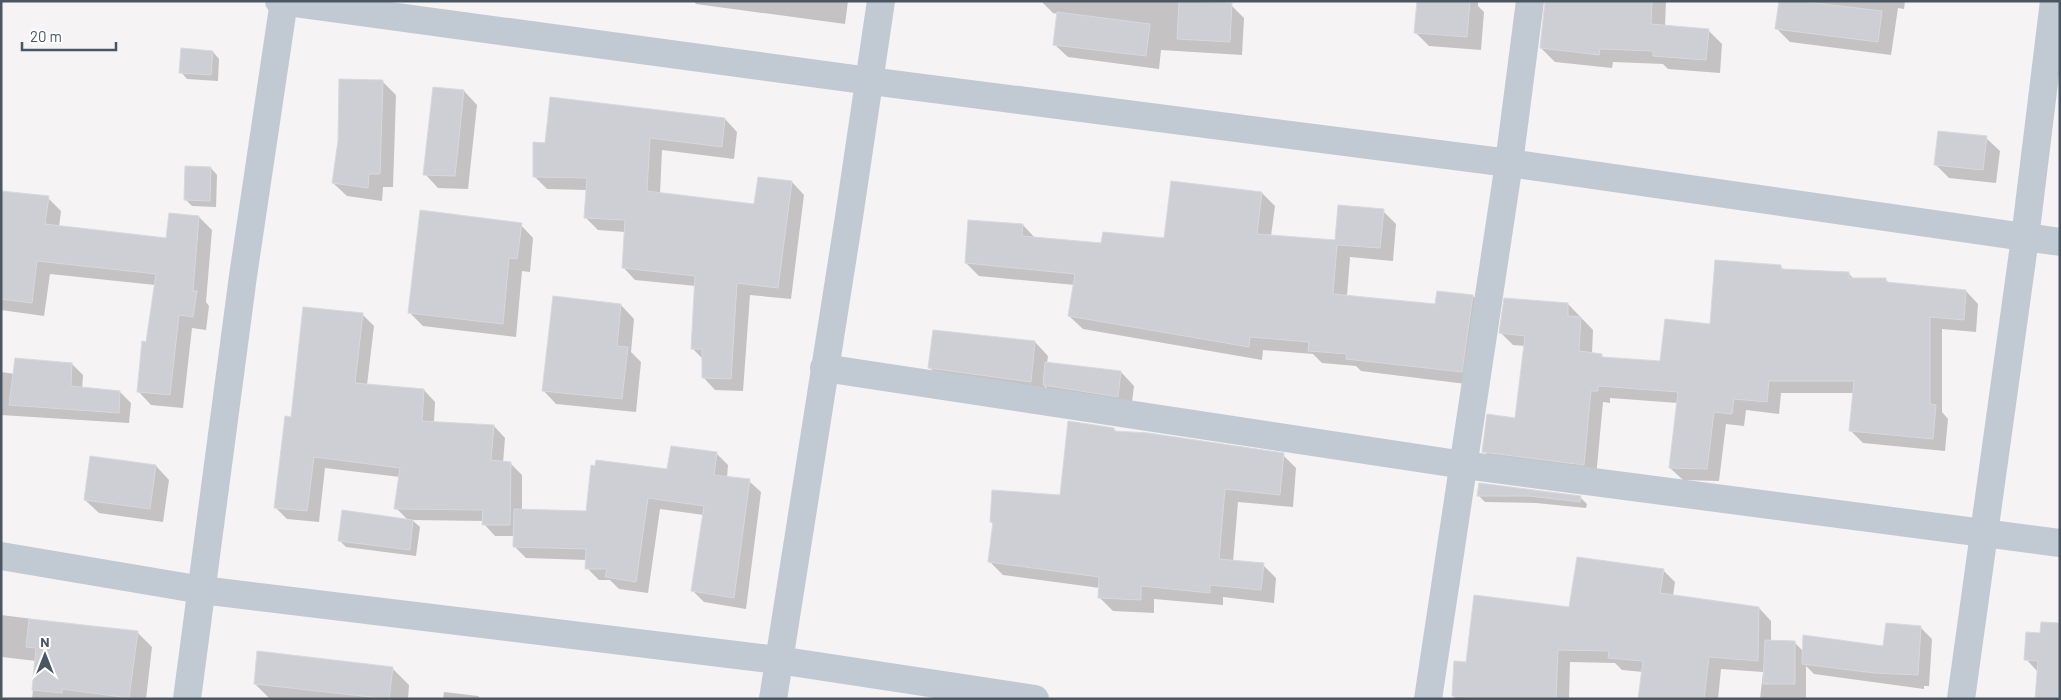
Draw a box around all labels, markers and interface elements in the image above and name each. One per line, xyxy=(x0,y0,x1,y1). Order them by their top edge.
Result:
scale bar xyxy=(22,20,116,52)
text: 20 m xyxy=(30,27,62,45)
north arrow xyxy=(20,630,70,680)
text: N xyxy=(40,633,50,650)

